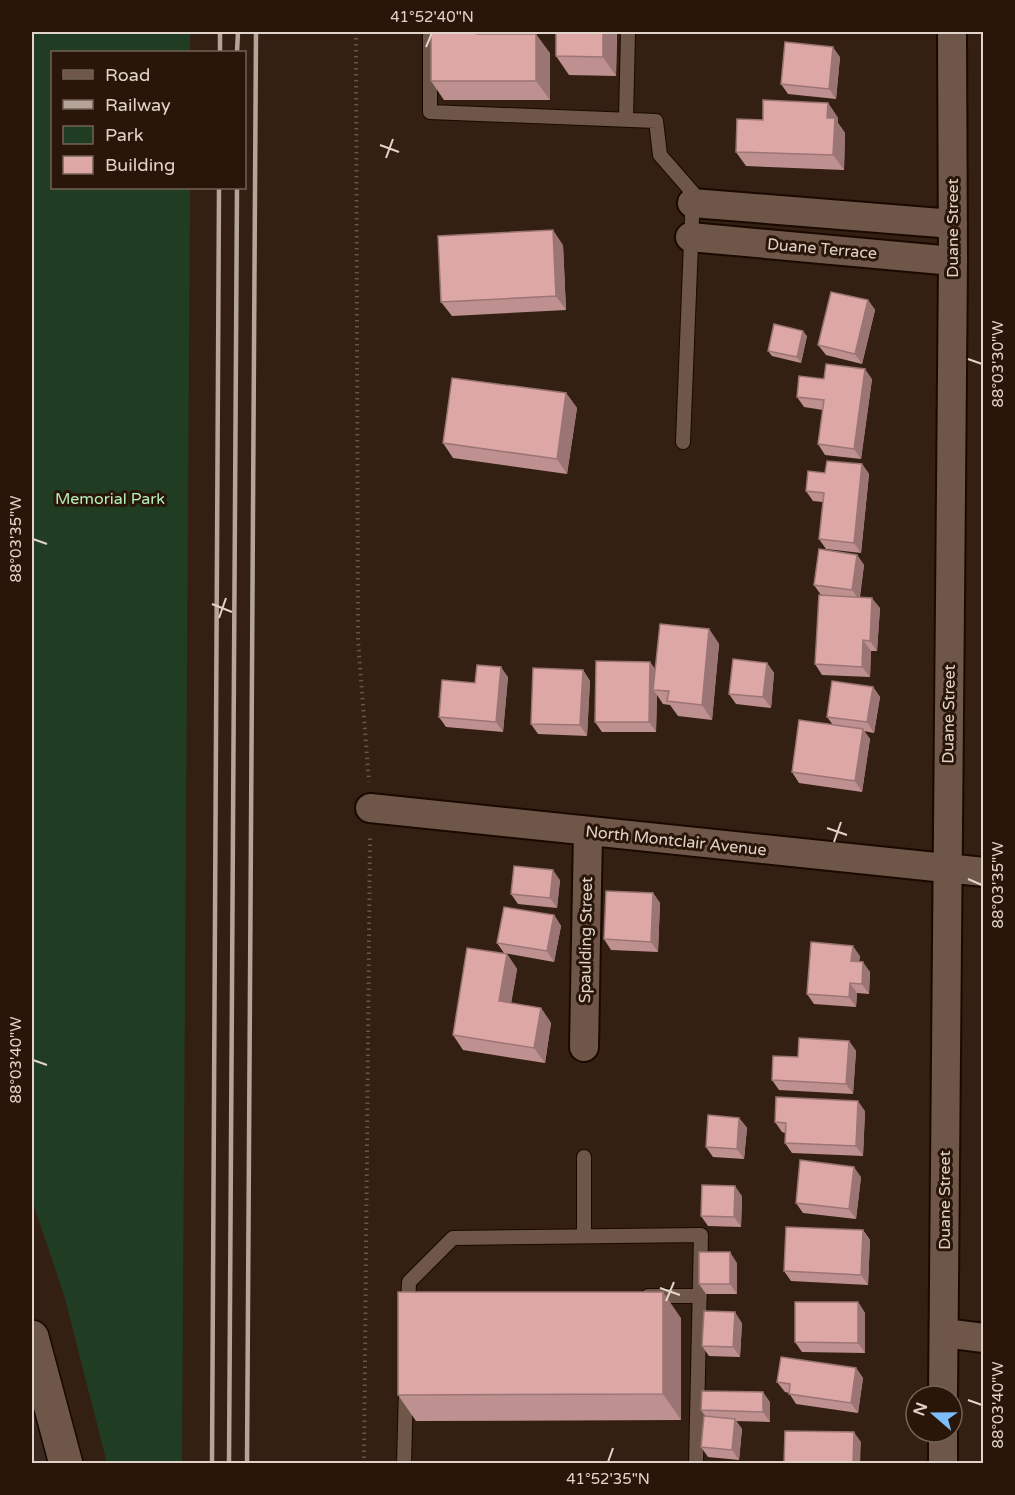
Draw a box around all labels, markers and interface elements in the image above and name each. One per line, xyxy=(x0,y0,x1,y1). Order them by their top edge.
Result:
text: 41°52'40"N xyxy=(390,8,474,26)
legend xyxy=(51,51,246,189)
text: Road xyxy=(105,64,150,86)
text: Railway xyxy=(105,94,171,116)
text: Park xyxy=(105,124,144,146)
text: Building xyxy=(105,154,175,176)
street label: Duane Street xyxy=(943,178,963,278)
street label: Duane Terrace xyxy=(766,234,878,264)
text: 88°03'30"W xyxy=(989,321,1007,407)
park label: Memorial Park xyxy=(55,489,165,509)
text: 88°03'35"W xyxy=(7,496,25,582)
street label: Duane Street xyxy=(938,664,960,764)
street label: North Montclair Avenue xyxy=(584,822,768,860)
text: 88°03'35"W xyxy=(989,842,1007,928)
street label: Spaulding Street xyxy=(575,877,597,1003)
text: 88°03'40"W xyxy=(7,1017,25,1103)
street label: Duane Street xyxy=(935,1150,955,1250)
text: 88°03'40"W xyxy=(989,1362,1007,1448)
north arrow xyxy=(904,1384,964,1444)
text: N xyxy=(909,1400,932,1419)
text: 41°52'35"N xyxy=(566,1470,650,1488)

